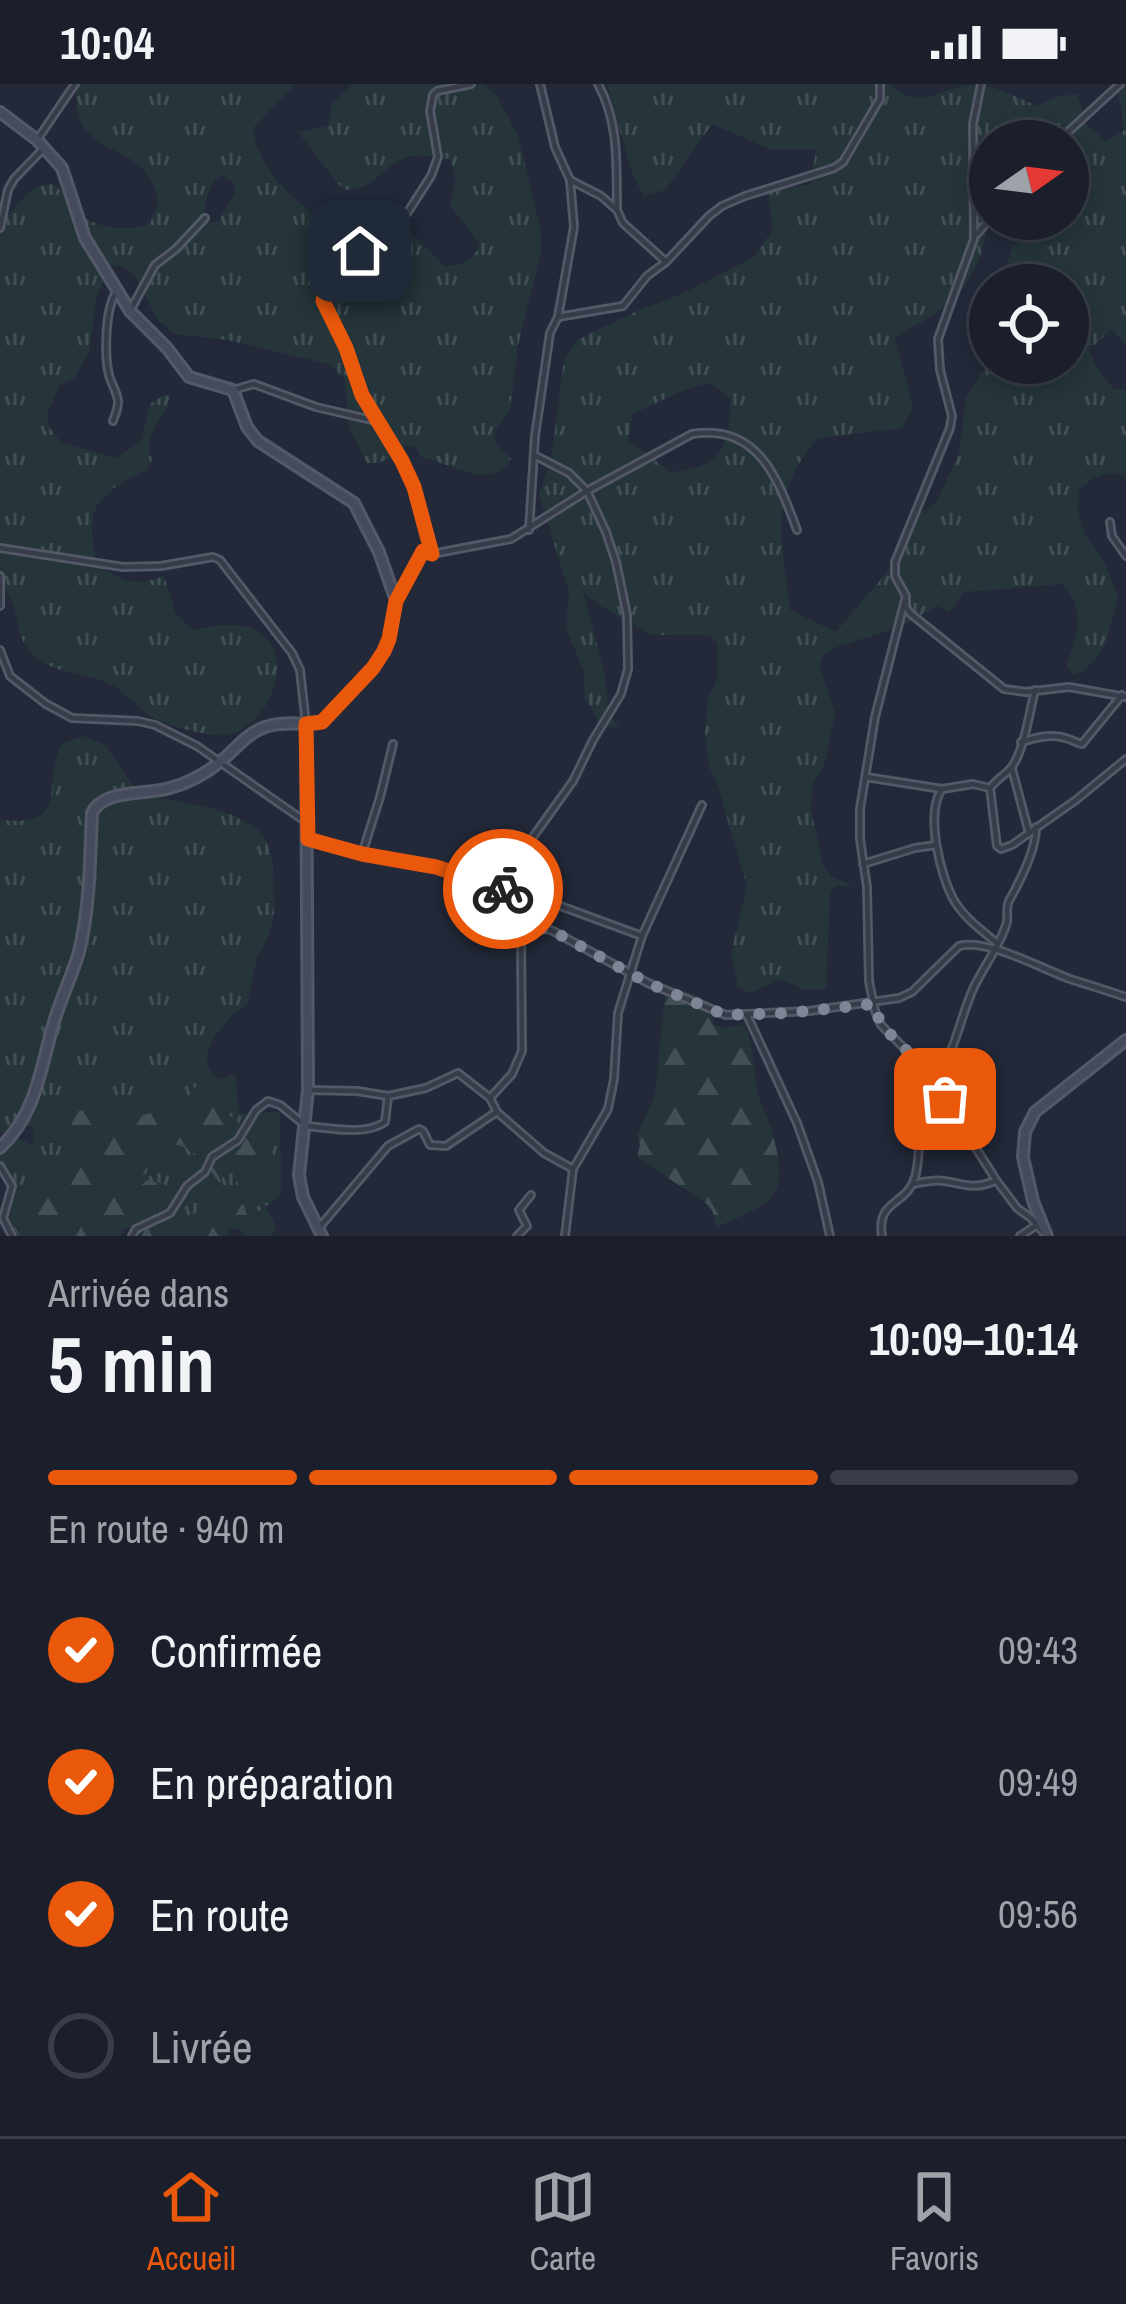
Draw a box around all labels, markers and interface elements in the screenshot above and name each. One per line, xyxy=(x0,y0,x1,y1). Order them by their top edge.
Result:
text: 10:04 xyxy=(60,12,154,73)
north arrow xyxy=(969,120,1089,240)
map controls xyxy=(969,120,1089,384)
pin xyxy=(309,200,411,302)
icon: home xyxy=(327,218,393,284)
button: locate xyxy=(969,264,1089,384)
courier xyxy=(443,829,563,949)
icon: bike xyxy=(470,856,536,922)
pin xyxy=(894,1048,996,1150)
icon: bag xyxy=(912,1066,978,1132)
text: Arrivée dans xyxy=(48,1267,229,1319)
text: 10:09–10:14 xyxy=(869,1308,1078,1369)
text: 5 min xyxy=(48,1311,215,1416)
text: En route · 940 m xyxy=(48,1503,284,1555)
icon: check xyxy=(48,1617,114,1683)
text: Confirmée xyxy=(150,1620,322,1681)
text: 09:43 xyxy=(998,1624,1078,1676)
icon: check xyxy=(48,1749,114,1815)
text: En préparation xyxy=(150,1752,394,1813)
text: 09:49 xyxy=(998,1756,1078,1808)
icon: check xyxy=(48,1881,114,1947)
text: En route xyxy=(150,1884,290,1945)
text: 09:56 xyxy=(998,1888,1078,1940)
text: Livrée xyxy=(150,2016,253,2077)
tab: Accueil xyxy=(147,2164,236,2280)
tab: Carte xyxy=(530,2164,596,2280)
tab: Favoris xyxy=(890,2164,979,2280)

